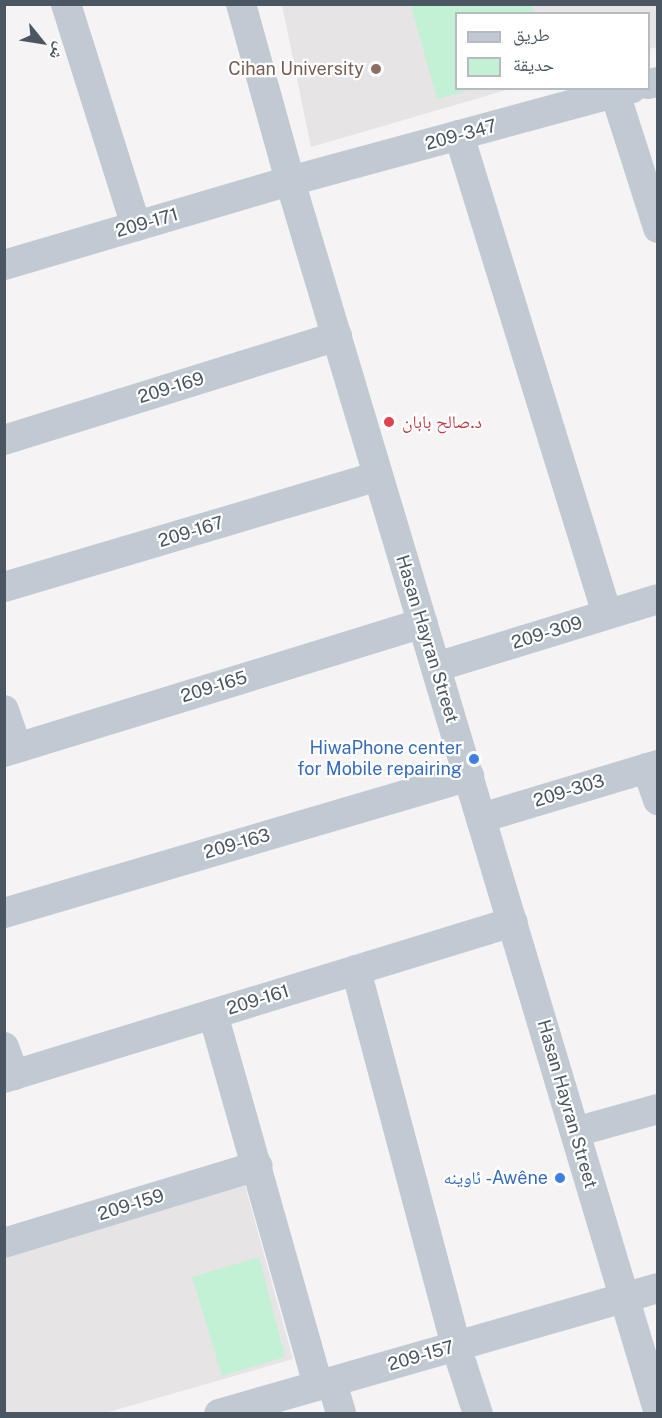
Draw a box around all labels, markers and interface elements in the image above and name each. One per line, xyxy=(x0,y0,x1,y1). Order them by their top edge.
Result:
north arrow xyxy=(12,12,72,72)
legend xyxy=(455,12,650,90)
text: طريق xyxy=(513,24,550,45)
text: ش xyxy=(46,39,70,63)
text: حديقة xyxy=(513,54,554,75)
place label: Cihan University xyxy=(228,58,364,80)
marker: Cihan University xyxy=(369,62,383,76)
street label: 209-347 xyxy=(423,115,499,155)
street label: 209-171 xyxy=(113,204,181,242)
street label: 209-169 xyxy=(135,368,207,408)
place label: د.صالح بابان xyxy=(402,411,482,433)
marker: د.صالح بابان xyxy=(380,413,398,431)
street label: 209-167 xyxy=(156,512,226,552)
street label: Hasan Hayran Street xyxy=(391,552,463,726)
street label: 209-309 xyxy=(509,612,585,654)
street label: 209-165 xyxy=(178,667,250,707)
place label: HiwaPhone center for Mobile repairing xyxy=(297,738,462,780)
marker: HiwaPhone center for Mobile repairing xyxy=(467,752,481,766)
street label: 209-303 xyxy=(531,770,607,812)
street label: 209-163 xyxy=(201,824,273,864)
street label: 209-161 xyxy=(224,980,292,1020)
street label: Hasan Hayran Street xyxy=(533,1017,601,1191)
place label: ئاوینە - Awêne xyxy=(439,1167,548,1189)
marker: ئاوینە - Awêne xyxy=(553,1171,567,1185)
street label: 209-159 xyxy=(95,1185,167,1225)
street label: 209-157 xyxy=(385,1336,457,1376)

